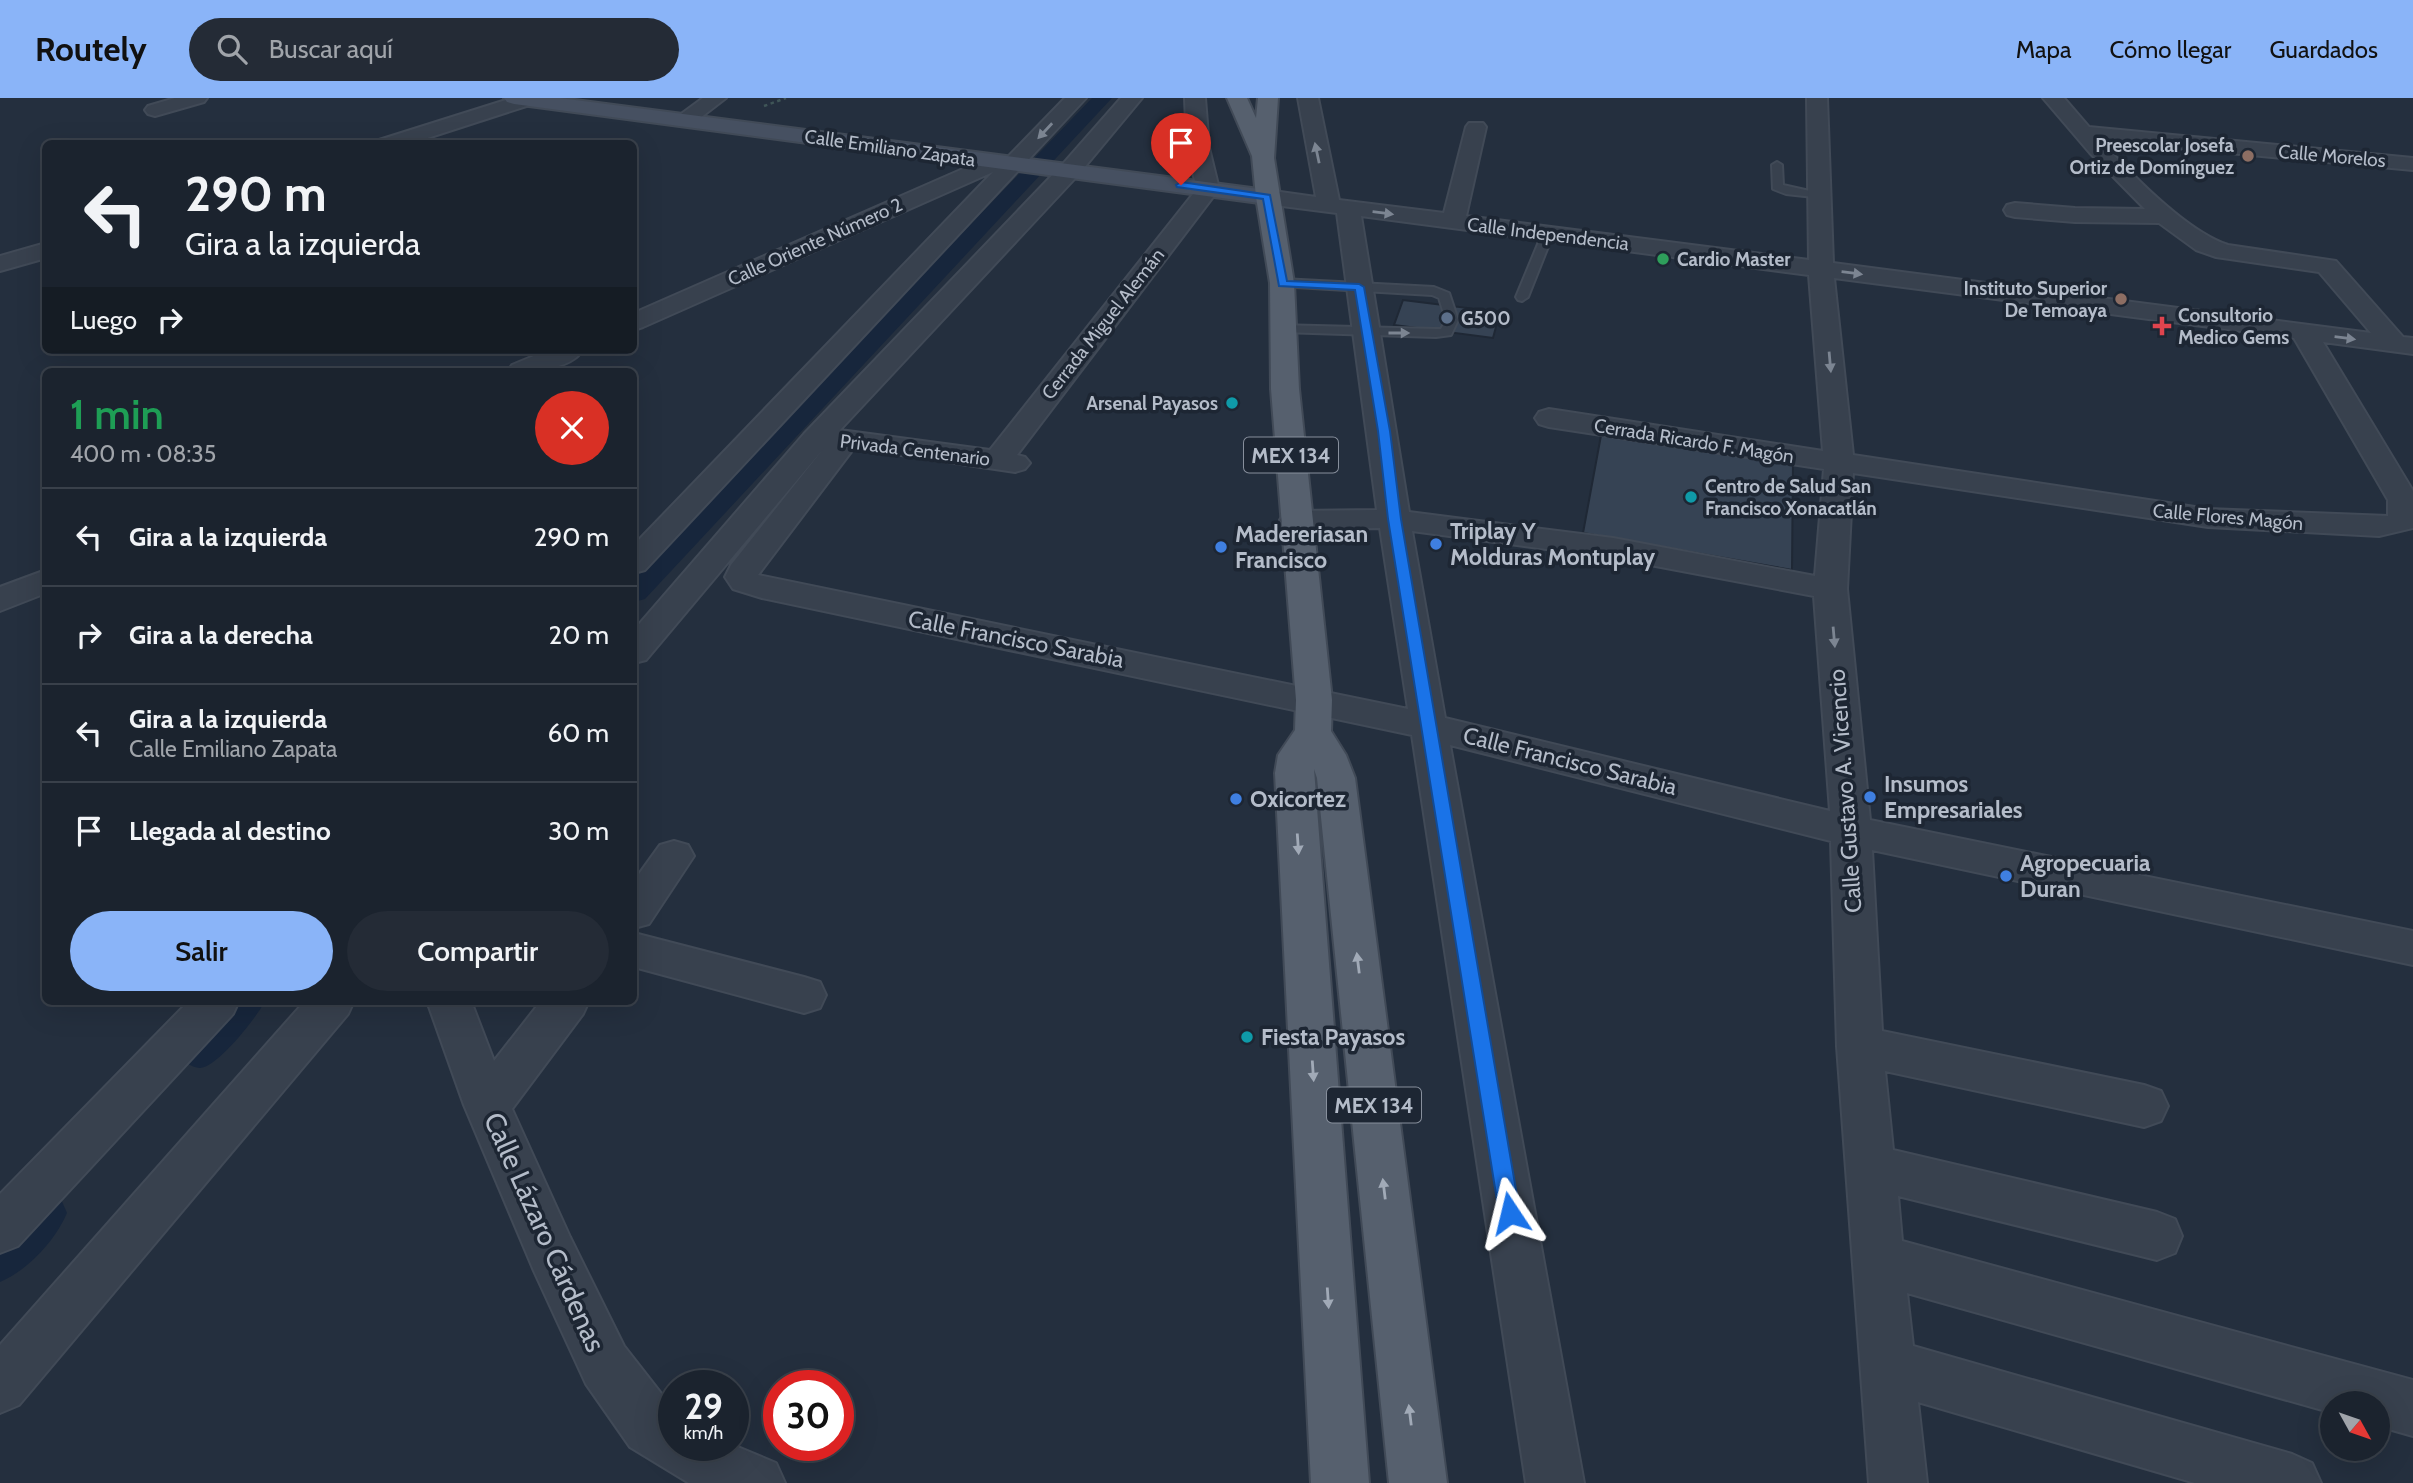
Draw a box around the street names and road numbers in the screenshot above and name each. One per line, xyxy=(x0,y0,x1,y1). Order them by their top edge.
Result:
street label: Calle Emiliano Zapata xyxy=(803,125,977,171)
street label: Calle Morelos xyxy=(2277,140,2387,172)
street label: Calle Oriente Número 2 xyxy=(724,193,906,291)
street label: Calle Independencia xyxy=(1466,213,1630,255)
street label: Cerrada Miguel Alemán xyxy=(1037,244,1169,404)
street label: Cerrada Ricardo F. Magón xyxy=(1592,414,1796,468)
street label: Privada Centenario xyxy=(839,429,991,471)
road number: MEX 134 xyxy=(1244,438,1338,472)
street label: Calle Flores Magón xyxy=(2152,499,2304,535)
street label: Calle Francisco Sarabia xyxy=(906,604,1126,674)
street label: Calle Gustavo A. Vicencio xyxy=(1823,668,1867,914)
street label: Calle Francisco Sarabia xyxy=(1460,721,1680,801)
road number: MEX 134 xyxy=(1327,1088,1421,1122)
street label: Calle Lázaro Cárdenas xyxy=(477,1107,613,1357)

